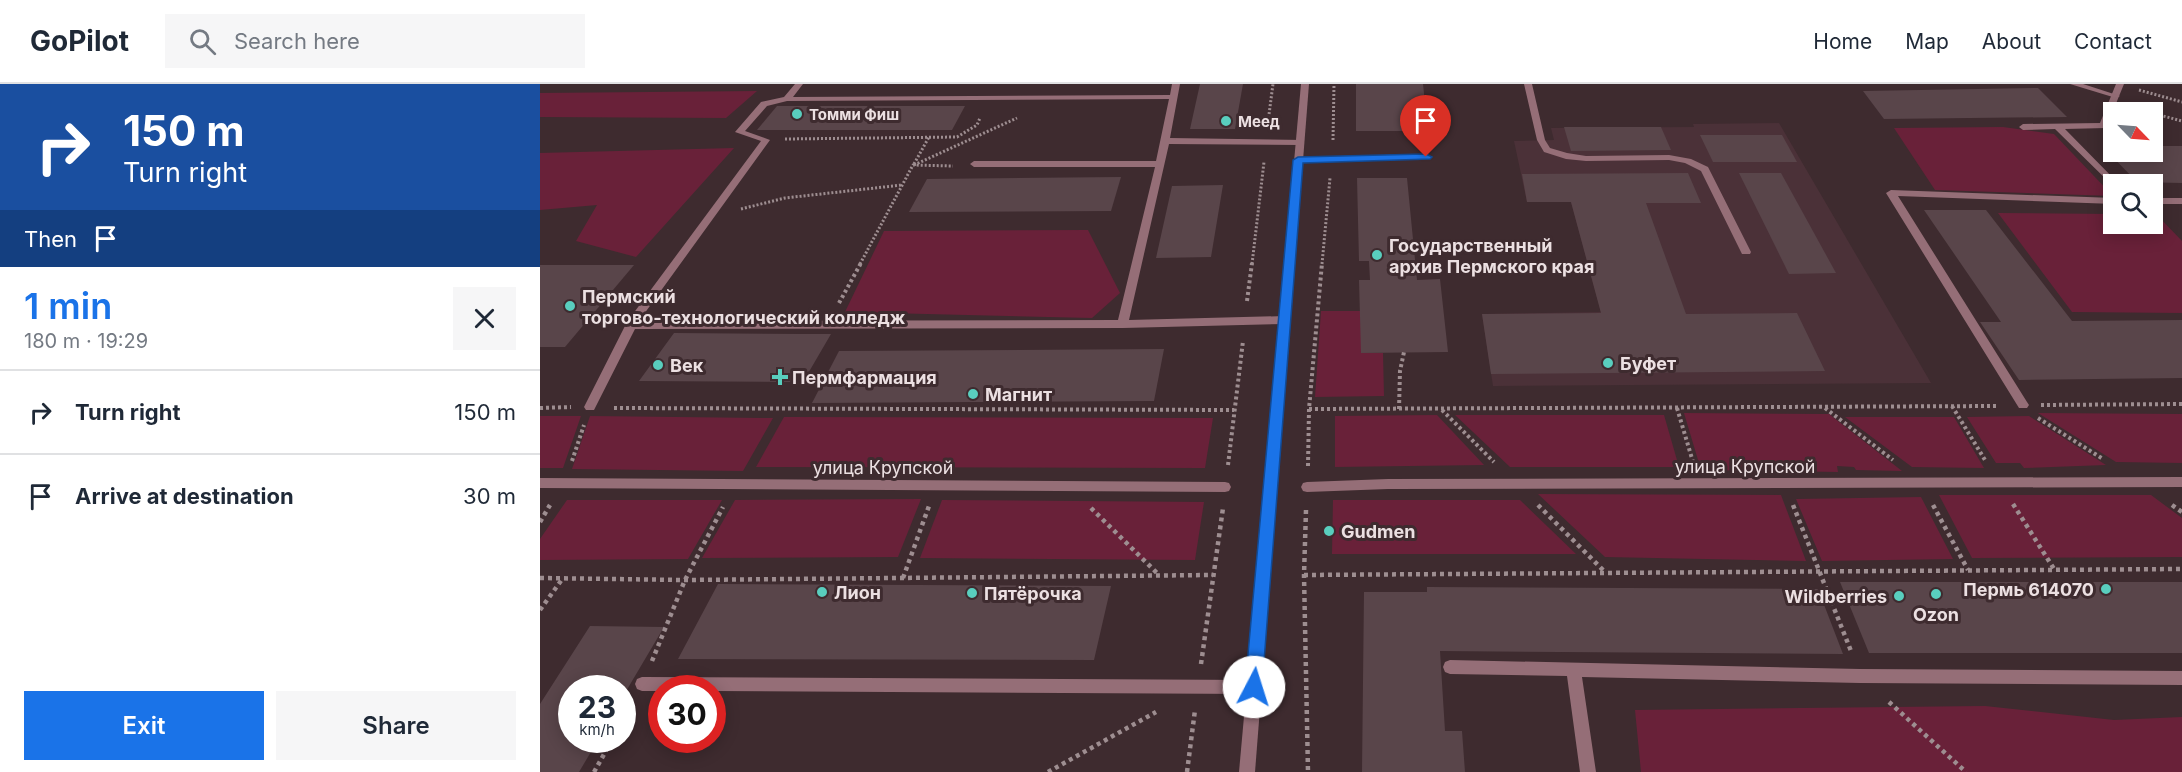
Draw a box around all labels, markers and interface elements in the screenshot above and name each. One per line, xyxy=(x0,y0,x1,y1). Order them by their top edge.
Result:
search box xyxy=(165,14,585,68)
text: GoPilot xyxy=(30,24,129,58)
icon: search xyxy=(186,25,219,58)
text: Search here xyxy=(234,28,360,54)
text: Home xyxy=(1813,29,1872,54)
text: Map xyxy=(1905,29,1949,54)
text: About xyxy=(1982,29,2041,54)
text: Contact xyxy=(2074,29,2152,54)
pin xyxy=(1400,95,1451,157)
north arrow xyxy=(2103,102,2163,162)
map controls xyxy=(2103,102,2163,234)
icon: arrive xyxy=(1409,104,1442,137)
text: 150 m xyxy=(123,105,245,156)
place label: Томми Фиш xyxy=(809,105,899,124)
marker: Томми Фиш xyxy=(790,107,804,121)
icon: right xyxy=(24,108,102,186)
place label: Меед xyxy=(1238,112,1280,131)
marker: Меед xyxy=(1219,114,1233,128)
text: Turn right xyxy=(123,156,247,189)
button: search xyxy=(2103,174,2163,234)
icon: arrive xyxy=(89,222,122,255)
text: Then xyxy=(24,226,77,252)
place label: Государственный архив Пермского края xyxy=(1389,235,1594,277)
marker: Государственный архив Пермского края xyxy=(1370,248,1384,262)
text: 1 min xyxy=(24,284,112,328)
place label: Пермский торгово-технологический колледж xyxy=(582,286,906,328)
button: close xyxy=(453,287,516,350)
marker: Пермский торгово-технологический колледж xyxy=(563,299,577,313)
text: 180 m · 19:29 xyxy=(24,329,148,353)
place label: Буфет xyxy=(1620,353,1676,374)
place label: Век xyxy=(670,355,704,376)
marker: Буфет xyxy=(1601,356,1615,370)
marker: Век xyxy=(651,358,665,372)
place label: Пермфармация xyxy=(792,367,937,388)
marker: Пермфармация xyxy=(773,370,787,384)
place label: Магнит xyxy=(985,384,1052,405)
marker: Магнит xyxy=(966,387,980,401)
icon: right xyxy=(24,396,57,429)
text: Turn right xyxy=(75,399,181,425)
text: 150 m xyxy=(454,399,516,425)
street label: улица Крупской xyxy=(1675,456,1815,477)
street label: улица Крупской xyxy=(813,457,953,478)
icon: arrive xyxy=(24,480,57,513)
text: Arrive at destination xyxy=(75,483,294,509)
text: 30 m xyxy=(463,483,516,509)
place label: Gudmen xyxy=(1341,521,1415,542)
marker: Gudmen xyxy=(1322,524,1336,538)
place label: Пермь 614070 xyxy=(1963,579,2094,600)
place label: Лион xyxy=(834,582,881,603)
marker: Пермь 614070 xyxy=(2099,582,2113,596)
place label: Пятёрочка xyxy=(984,583,1082,604)
marker: Лион xyxy=(815,585,829,599)
marker: Пятёрочка xyxy=(965,586,979,600)
place label: Wildberries xyxy=(1785,586,1887,607)
marker: Ozon xyxy=(1929,587,1943,601)
marker: Wildberries xyxy=(1892,589,1906,603)
place label: Ozon xyxy=(1913,604,1959,625)
position arrow xyxy=(1222,655,1286,719)
speed limit sign: 30 xyxy=(648,675,726,753)
text: 23 xyxy=(578,689,616,725)
button: Exit xyxy=(24,691,264,760)
button: Share xyxy=(276,691,516,760)
text: km/h xyxy=(579,720,615,739)

